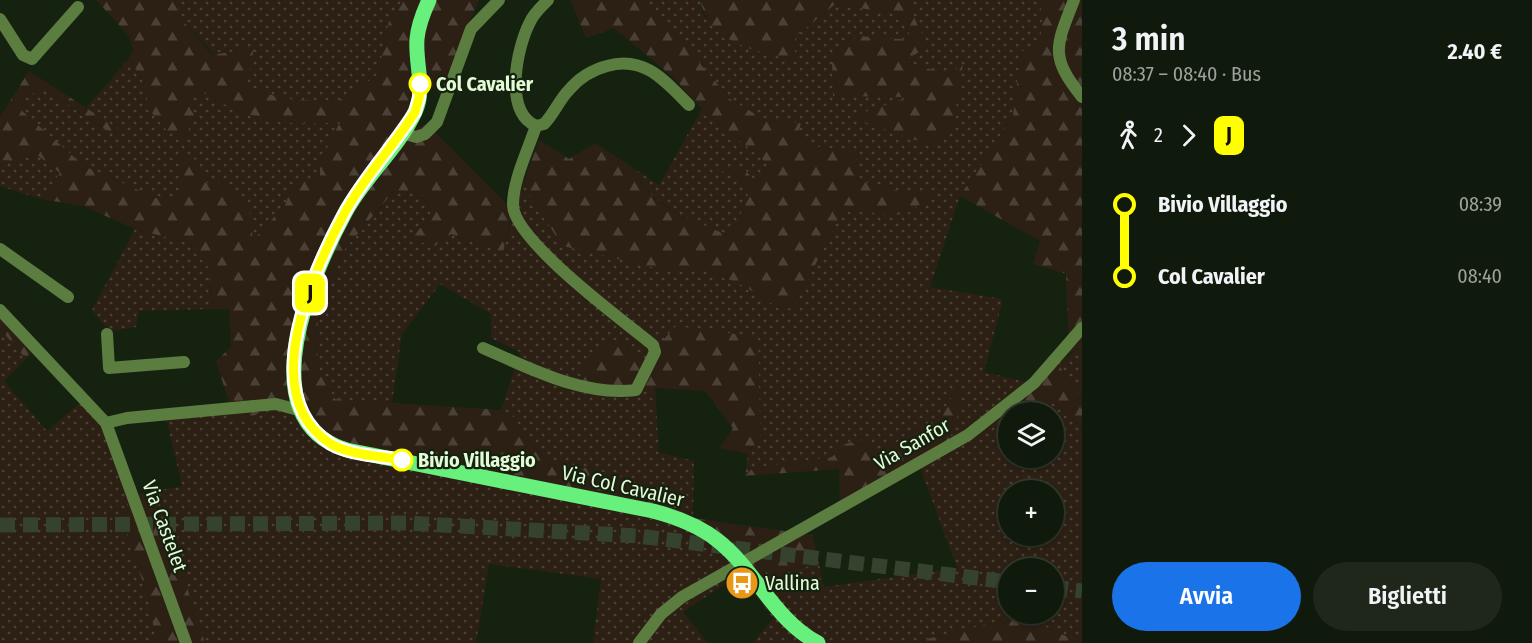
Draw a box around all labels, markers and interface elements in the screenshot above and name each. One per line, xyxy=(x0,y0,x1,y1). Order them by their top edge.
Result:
text: 3 min xyxy=(1112,19,1186,59)
text: 2.40 € xyxy=(1448,38,1502,65)
text: 08:37 – 08:40 · Bus xyxy=(1112,62,1261,86)
place label: Col Cavalier xyxy=(436,72,534,96)
marker: Col Cavalier xyxy=(409,73,431,95)
icon: walk xyxy=(1112,119,1145,152)
icon: forward xyxy=(1172,119,1205,152)
text: J xyxy=(1226,122,1232,148)
text: 2 xyxy=(1154,123,1163,147)
text: Bivio Villaggio xyxy=(1158,191,1288,218)
text: 08:39 xyxy=(1459,192,1502,216)
text: Col Cavalier xyxy=(1158,263,1265,290)
text: 08:40 xyxy=(1457,264,1502,288)
line badge: J xyxy=(290,274,330,312)
text: J xyxy=(307,280,313,306)
map controls xyxy=(998,402,1064,624)
button: layers xyxy=(998,402,1064,468)
street label: Via Sanfor xyxy=(870,413,954,475)
place label: Bivio Villaggio xyxy=(418,448,536,472)
marker: Bivio Villaggio xyxy=(391,449,413,471)
street label: Via Col Cavalier xyxy=(559,460,687,512)
street label: Via Castelet xyxy=(137,477,193,575)
button: + xyxy=(998,480,1064,546)
button: − xyxy=(998,558,1064,624)
button: Avvia xyxy=(1112,562,1301,631)
button: Biglietti xyxy=(1313,562,1502,631)
bus stop icon: Vallina xyxy=(724,565,760,601)
place label: Vallina xyxy=(765,571,820,595)

